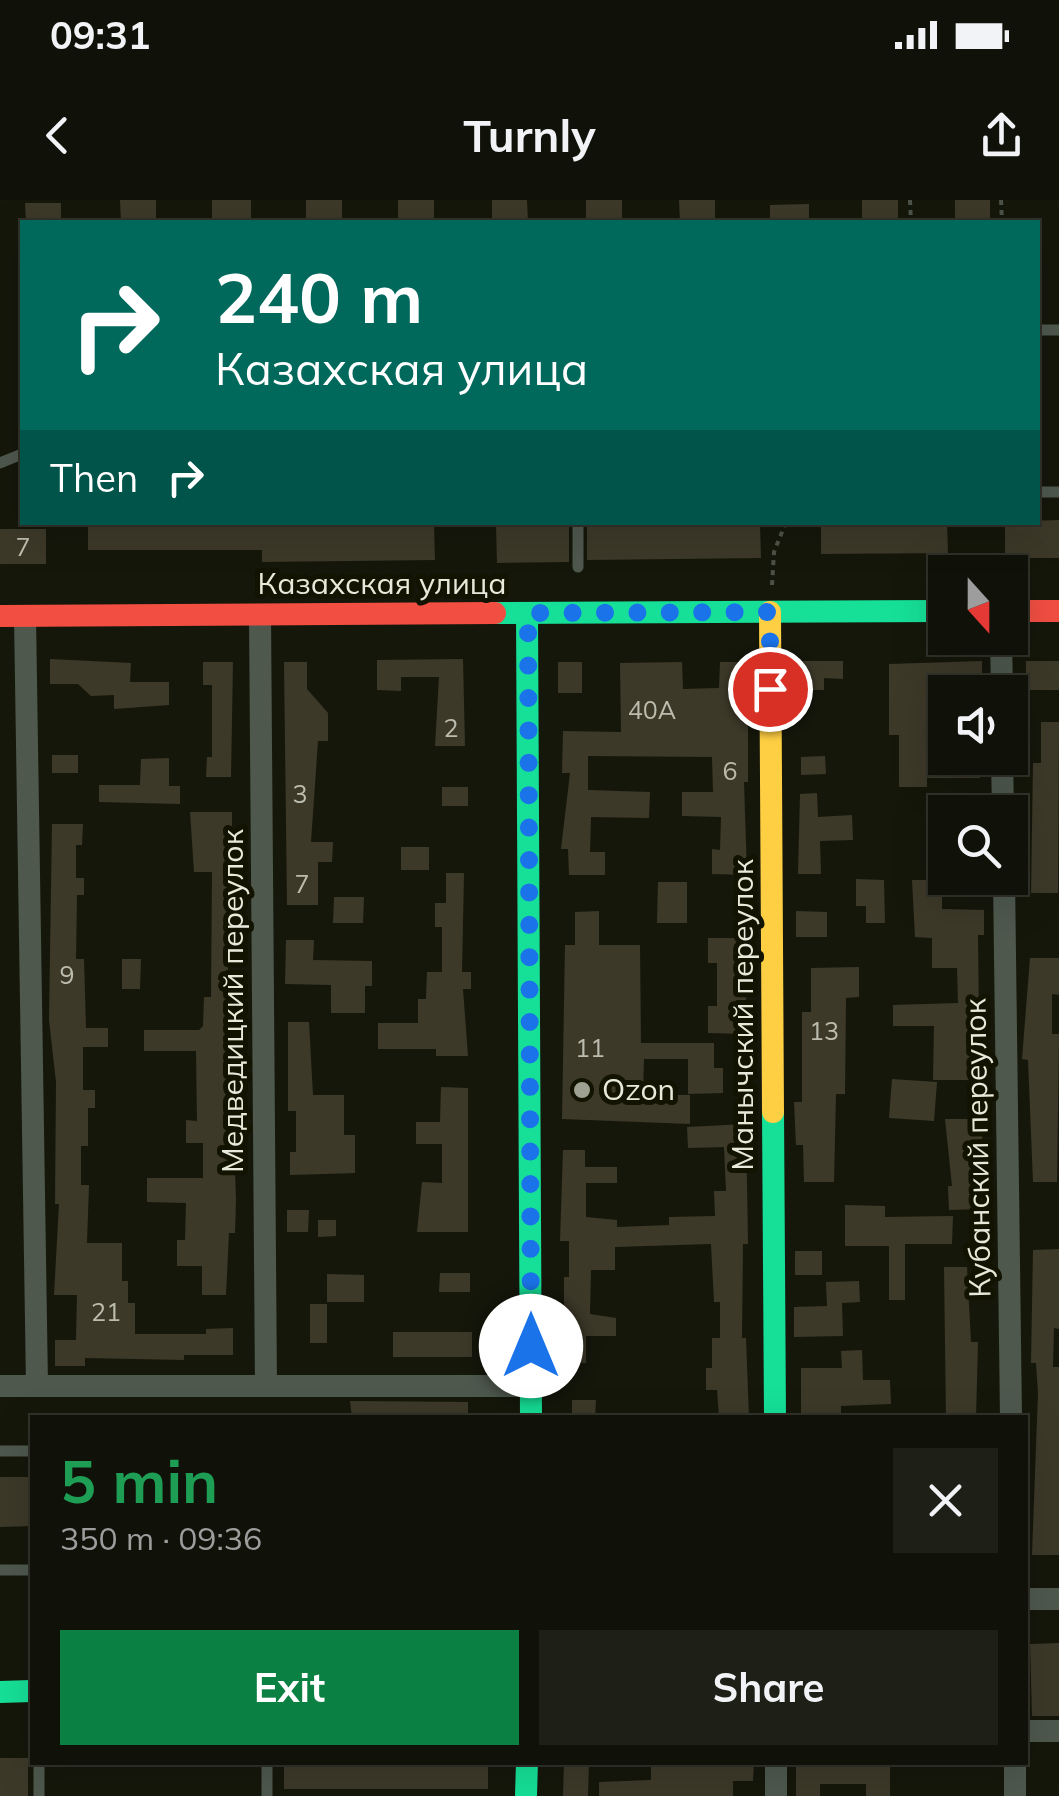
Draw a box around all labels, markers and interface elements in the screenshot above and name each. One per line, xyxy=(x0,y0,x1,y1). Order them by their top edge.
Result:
text: 09:31 xyxy=(50,11,151,59)
text: Turnly xyxy=(463,107,596,163)
icon: back xyxy=(30,108,85,163)
icon: share xyxy=(974,108,1029,163)
text: 240 m xyxy=(215,253,423,341)
icon: right xyxy=(50,260,180,390)
text: Казахская улица xyxy=(215,340,588,396)
icon: right xyxy=(158,450,213,505)
text: Then xyxy=(50,454,138,502)
house number: 7 xyxy=(15,531,31,562)
north arrow xyxy=(928,555,1028,655)
map controls xyxy=(928,555,1028,895)
street label: Казахская улица xyxy=(258,564,506,602)
pin xyxy=(728,647,813,732)
icon: arrive xyxy=(743,662,798,717)
button: sound xyxy=(928,675,1028,775)
house number: 40А xyxy=(628,694,676,725)
house number: 2 xyxy=(443,712,459,743)
house number: 6 xyxy=(722,755,738,786)
house number: 3 xyxy=(292,778,308,809)
button: search xyxy=(928,795,1028,895)
street label: Медведицкий переулок xyxy=(213,828,251,1173)
street label: Манычский переулок xyxy=(723,858,761,1171)
house number: 7 xyxy=(294,868,310,899)
house number: 9 xyxy=(59,959,75,990)
street label: Кубанский переулок xyxy=(955,997,999,1298)
house number: 13 xyxy=(809,1015,839,1046)
house number: 11 xyxy=(575,1032,605,1063)
place label: Ozon xyxy=(602,1070,675,1108)
marker: Ozon xyxy=(571,1079,593,1101)
position arrow xyxy=(479,1294,583,1398)
house number: 21 xyxy=(91,1296,121,1327)
text: 5 min xyxy=(60,1443,218,1518)
button: close xyxy=(893,1448,998,1553)
text: 350 m · 09:36 xyxy=(60,1518,262,1558)
button: Exit xyxy=(60,1630,519,1745)
button: Share xyxy=(539,1630,998,1745)

